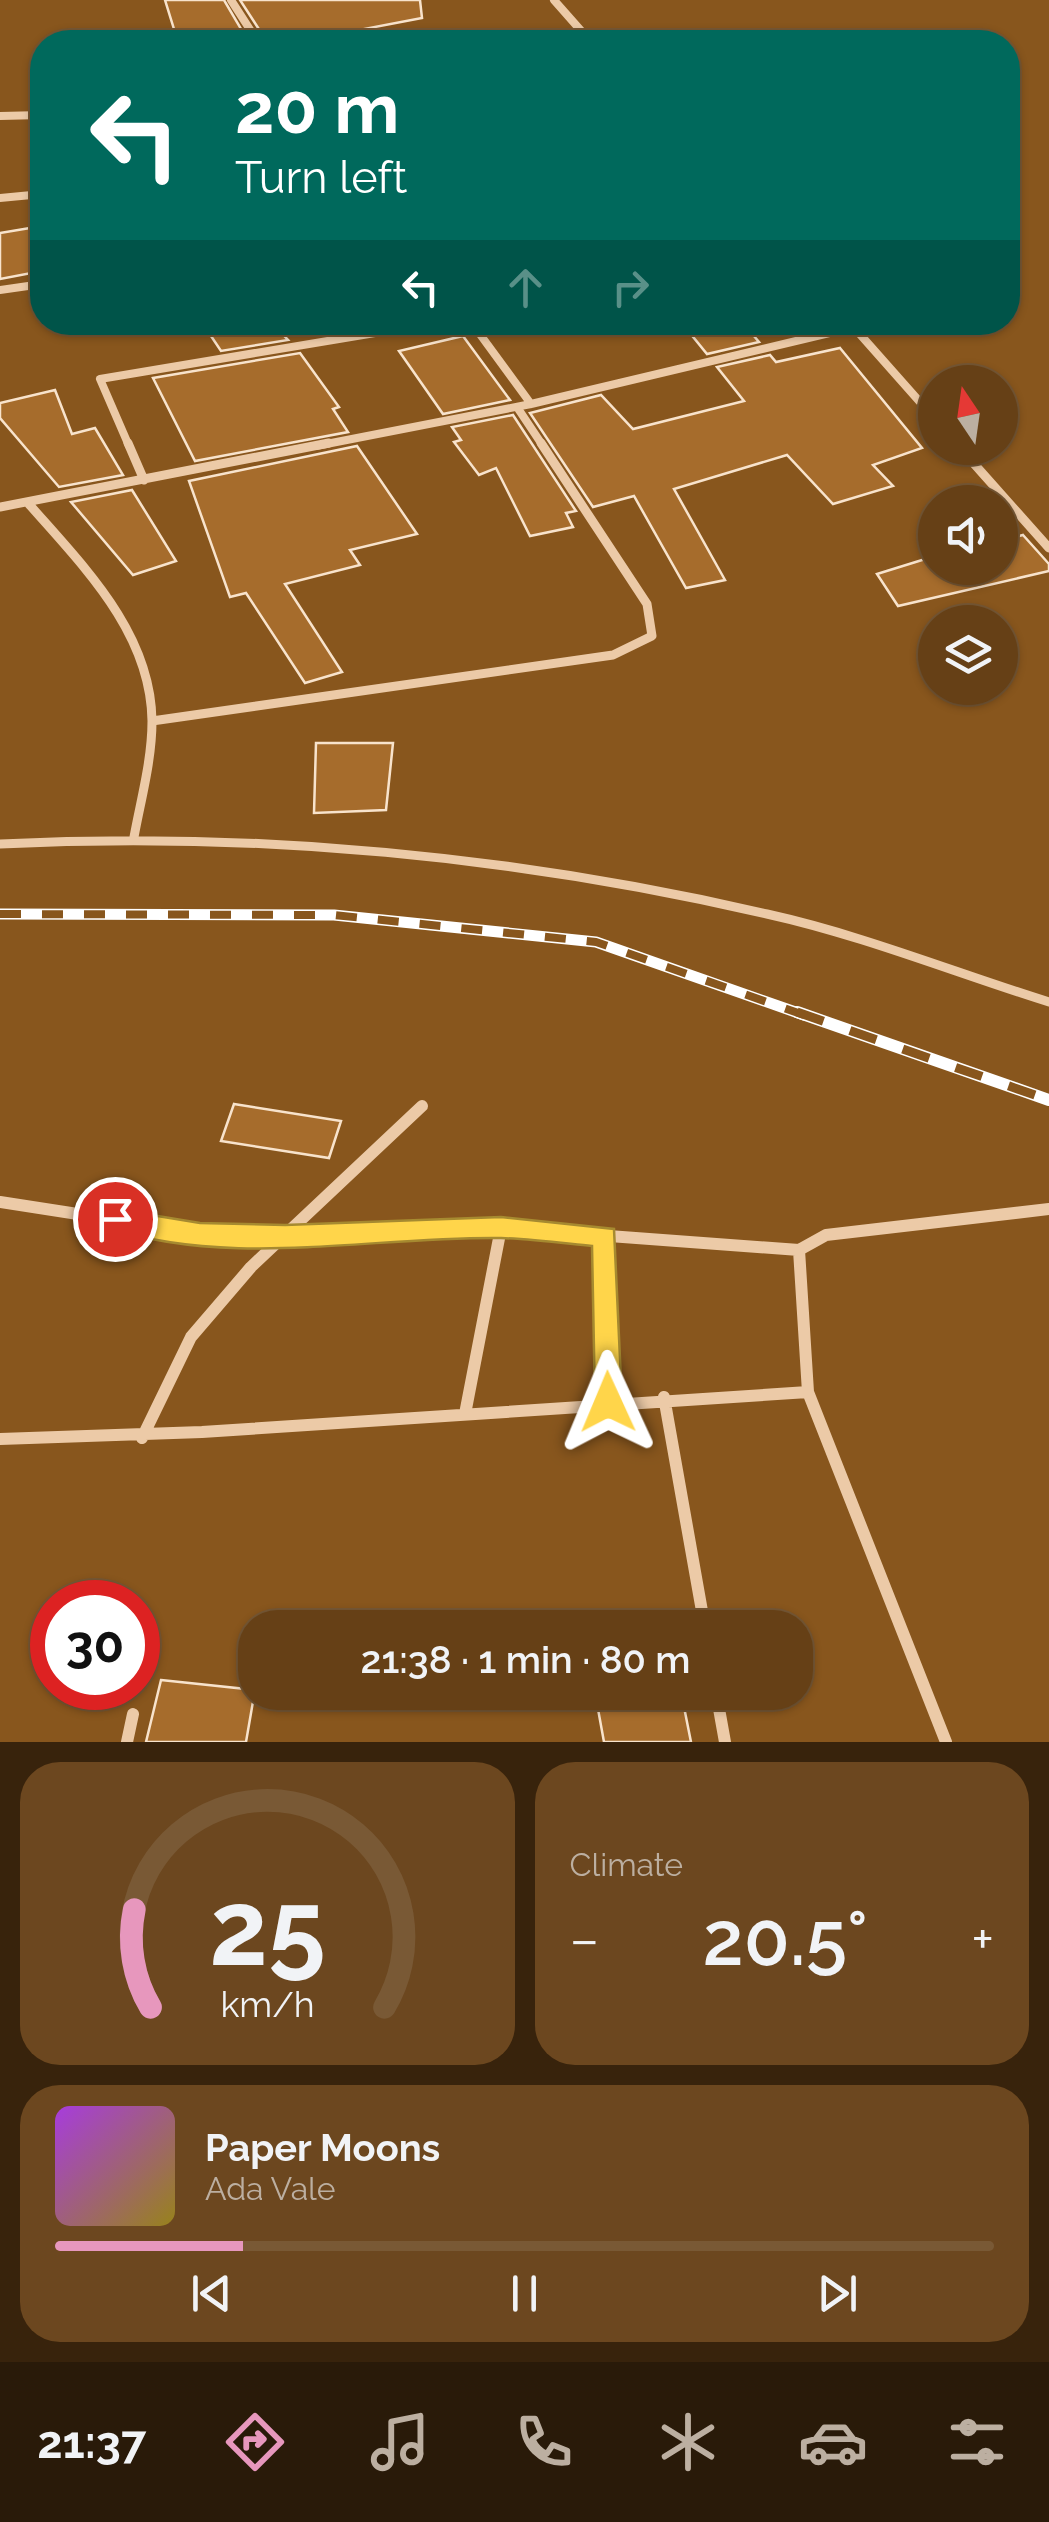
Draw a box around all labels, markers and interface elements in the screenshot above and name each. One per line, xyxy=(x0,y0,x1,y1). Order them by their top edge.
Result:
text: 20 m xyxy=(235,67,399,149)
icon: left xyxy=(70,70,200,200)
text: Turn left xyxy=(235,151,407,204)
icon: left xyxy=(393,260,448,315)
icon: ahead xyxy=(498,260,553,315)
icon: right xyxy=(603,260,658,315)
north arrow xyxy=(918,365,1018,465)
map controls xyxy=(918,365,1018,705)
button: sound xyxy=(918,485,1018,585)
button: layers xyxy=(918,605,1018,705)
pin xyxy=(73,1177,158,1262)
icon: arrive xyxy=(88,1192,143,1247)
position arrow xyxy=(556,1350,660,1454)
speed limit sign: 30 xyxy=(30,1580,160,1710)
text: 21:38 · 1 min · 80 m xyxy=(361,1637,690,1682)
text: Climate xyxy=(570,1846,683,1883)
text: 25 xyxy=(209,1867,325,1989)
text: 20.5° xyxy=(702,1894,868,1983)
text: − xyxy=(570,1907,599,1972)
text: + xyxy=(971,1907,994,1972)
text: km/h xyxy=(220,1983,314,2025)
text: Paper Moons xyxy=(205,2125,440,2170)
text: Ada Vale xyxy=(205,2170,336,2207)
icon: previous xyxy=(184,2266,239,2321)
icon: pause xyxy=(497,2266,552,2321)
icon: next xyxy=(810,2266,865,2321)
icon: directions xyxy=(220,2407,290,2477)
icon: music xyxy=(365,2407,435,2477)
icon: phone xyxy=(509,2407,579,2477)
icon: climate xyxy=(653,2407,723,2477)
icon: car xyxy=(798,2407,868,2477)
icon: filters xyxy=(942,2407,1012,2477)
text: 21:37 xyxy=(37,2416,146,2469)

